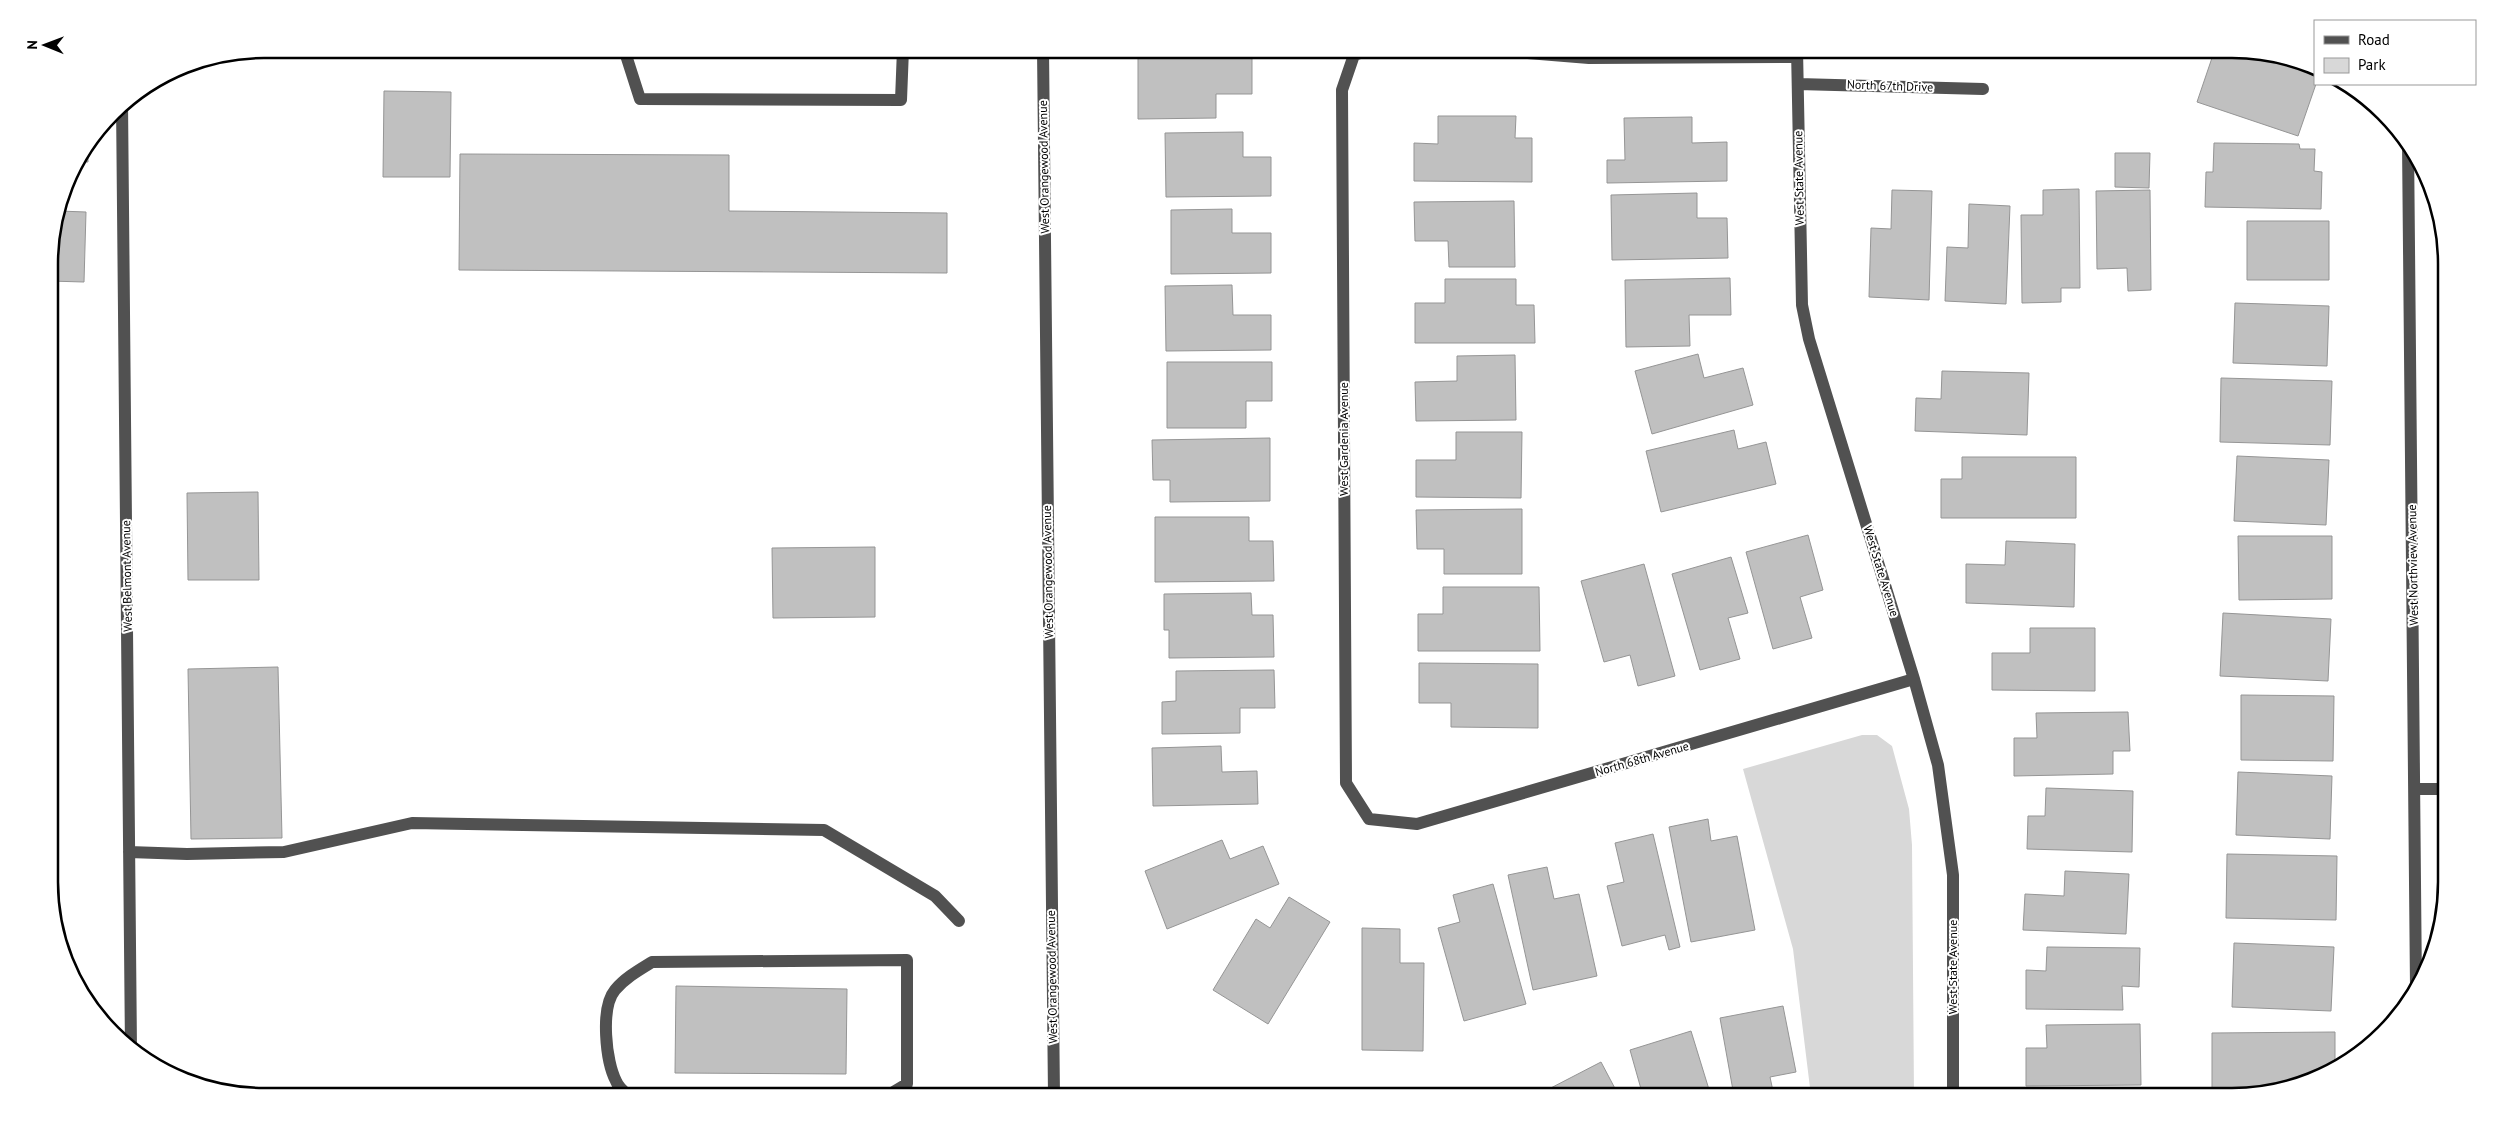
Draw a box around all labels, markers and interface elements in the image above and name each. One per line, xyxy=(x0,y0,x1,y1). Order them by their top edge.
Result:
north arrow xyxy=(20,20,70,70)
legend xyxy=(2314,20,2476,85)
text: Road xyxy=(2358,30,2390,49)
text: N xyxy=(23,40,41,50)
text: Park xyxy=(2358,55,2386,74)
street label: North 67th Drive xyxy=(1847,76,1933,95)
street label: West Orangewood Avenue xyxy=(1035,100,1052,234)
street label: West State Avenue xyxy=(1790,131,1807,225)
street label: West Gardenia Avenue xyxy=(1336,382,1351,496)
street label: West Northview Avenue xyxy=(2404,504,2421,626)
street label: West Orangewood Avenue xyxy=(1039,505,1056,639)
street label: West Belmont Avenue xyxy=(118,520,135,632)
street label: West State Avenue xyxy=(1860,523,1902,618)
street label: North 68th Avenue xyxy=(1593,738,1690,779)
street label: West Orangewood Avenue xyxy=(1043,910,1060,1044)
street label: West State Avenue xyxy=(1945,920,1960,1014)

